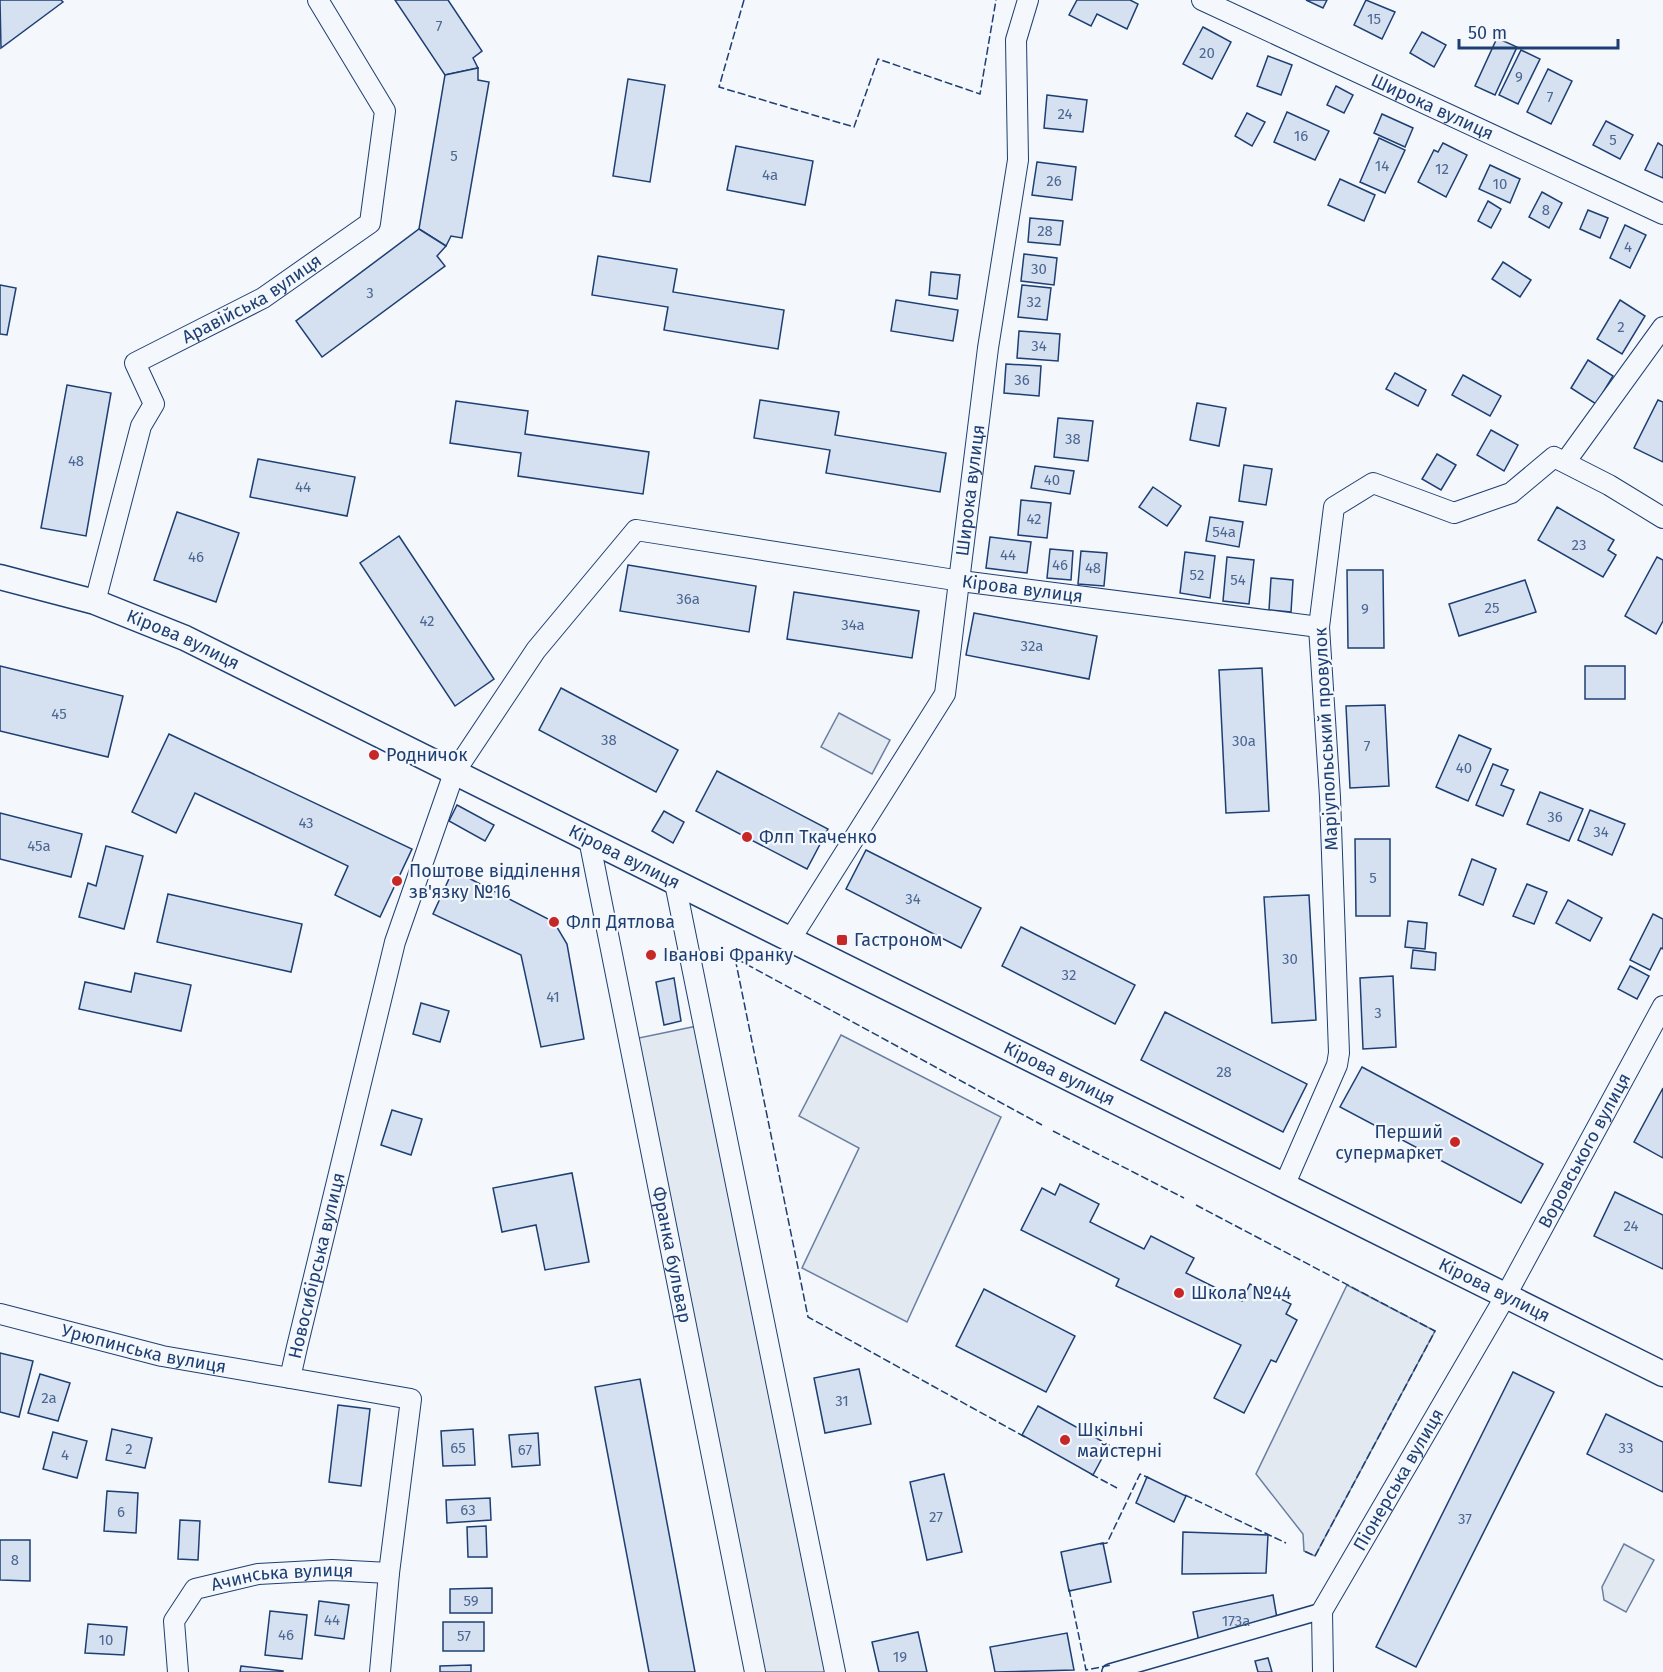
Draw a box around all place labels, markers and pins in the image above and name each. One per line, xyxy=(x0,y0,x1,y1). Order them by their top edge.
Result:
place label: Родничок xyxy=(386,744,468,766)
marker: Родничок xyxy=(367,748,381,762)
place label: Флп Ткаченко xyxy=(759,826,877,848)
marker: Флп Ткаченко xyxy=(740,830,754,844)
place label: Поштове відділення зв'язку №16 xyxy=(409,860,581,903)
marker: Поштове відділення зв'язку №16 xyxy=(390,874,404,888)
place label: Флп Дятлова xyxy=(566,911,675,933)
marker: Флп Дятлова xyxy=(547,915,561,929)
place label: Гастроном xyxy=(854,929,942,951)
marker: Гастроном xyxy=(835,933,849,947)
place label: Іванові Франку xyxy=(663,944,793,966)
marker: Іванові Франку xyxy=(644,948,658,962)
place label: Перший супермаркет xyxy=(1335,1121,1444,1164)
marker: Перший супермаркет xyxy=(1448,1135,1462,1149)
place label: Школа №44 xyxy=(1191,1282,1292,1304)
marker: Школа №44 xyxy=(1172,1286,1186,1300)
place label: Шкільні майстерні xyxy=(1077,1419,1162,1462)
marker: Шкільні майстерні xyxy=(1058,1433,1072,1447)

